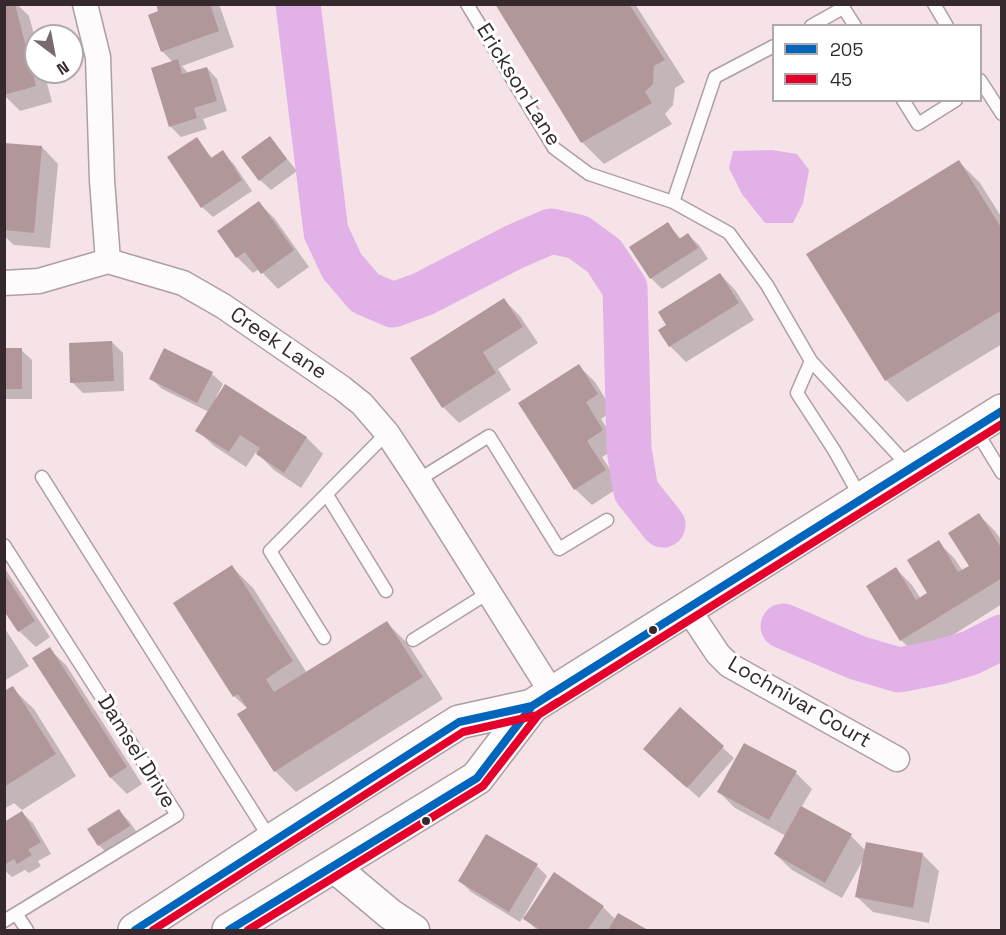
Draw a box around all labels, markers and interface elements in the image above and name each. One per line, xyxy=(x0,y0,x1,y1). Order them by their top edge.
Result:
street label: Erickson Lane xyxy=(470,19,566,151)
north arrow xyxy=(24,24,84,84)
legend xyxy=(772,24,982,102)
text: 205 xyxy=(830,38,863,61)
text: N xyxy=(53,56,73,80)
text: 45 xyxy=(830,68,852,91)
street label: Creek Lane xyxy=(225,302,331,386)
unlabelled marker xyxy=(647,624,659,636)
street label: Lochnivar Court xyxy=(723,652,875,754)
street label: Damsel Drive xyxy=(91,691,181,813)
unlabelled marker xyxy=(420,815,432,827)

